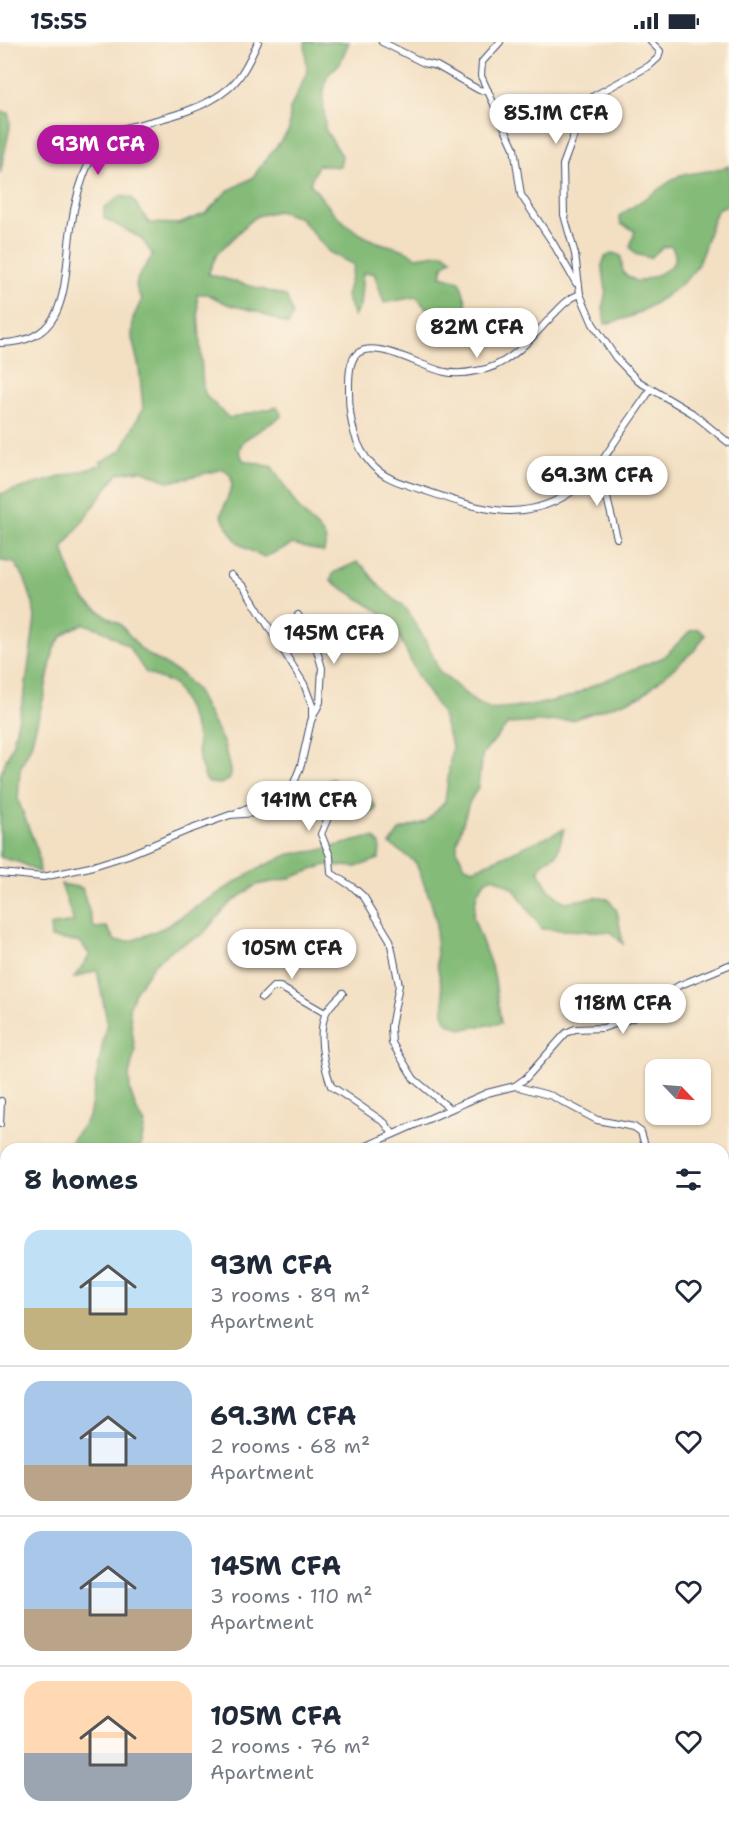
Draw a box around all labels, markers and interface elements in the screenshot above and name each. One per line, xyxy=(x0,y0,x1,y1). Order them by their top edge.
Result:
text: 15:55 xyxy=(30,7,87,36)
pin: 85.1M CFA xyxy=(487,94,625,145)
text: 85.1M CFA xyxy=(503,100,609,126)
pin: 93M CFA xyxy=(43,125,153,176)
text: 93M CFA xyxy=(51,131,145,157)
pin: 82M CFA xyxy=(422,308,532,359)
text: 82M CFA xyxy=(430,314,524,340)
pin: 69.3M CFA xyxy=(528,456,666,507)
text: 69.3M CFA xyxy=(541,462,653,488)
pin: 145M CFA xyxy=(272,614,396,665)
text: 145M CFA xyxy=(284,620,384,646)
pin: 141M CFA xyxy=(247,781,371,832)
text: 141M CFA xyxy=(261,787,357,813)
pin: 105M CFA xyxy=(230,929,354,980)
text: 105M CFA xyxy=(241,935,343,961)
pin: 118M CFA xyxy=(561,984,685,1035)
text: 118M CFA xyxy=(574,990,672,1016)
north arrow xyxy=(645,1059,711,1125)
map controls xyxy=(645,1059,711,1125)
text: 8 homes xyxy=(24,1162,138,1197)
icon: filters xyxy=(672,1163,705,1196)
text: 93M CFA xyxy=(210,1247,332,1282)
icon: home xyxy=(72,1254,144,1326)
icon: heart xyxy=(672,1274,705,1307)
text: 3 rooms · 89 m² xyxy=(210,1282,370,1308)
text: Apartment xyxy=(210,1308,314,1334)
text: 69.3M CFA xyxy=(210,1398,356,1433)
icon: home xyxy=(72,1405,144,1477)
icon: heart xyxy=(672,1425,705,1458)
text: 2 rooms · 68 m² xyxy=(210,1433,370,1459)
text: Apartment xyxy=(210,1459,314,1485)
text: 145M CFA xyxy=(210,1548,341,1583)
icon: home xyxy=(72,1555,144,1627)
icon: heart xyxy=(672,1575,705,1608)
text: 3 rooms · 110 m² xyxy=(210,1583,373,1609)
text: Apartment xyxy=(210,1609,314,1635)
text: 105M CFA xyxy=(210,1698,342,1733)
icon: home xyxy=(72,1705,144,1777)
icon: heart xyxy=(672,1725,705,1758)
text: 2 rooms · 76 m² xyxy=(210,1733,370,1759)
text: Apartment xyxy=(210,1759,314,1785)

